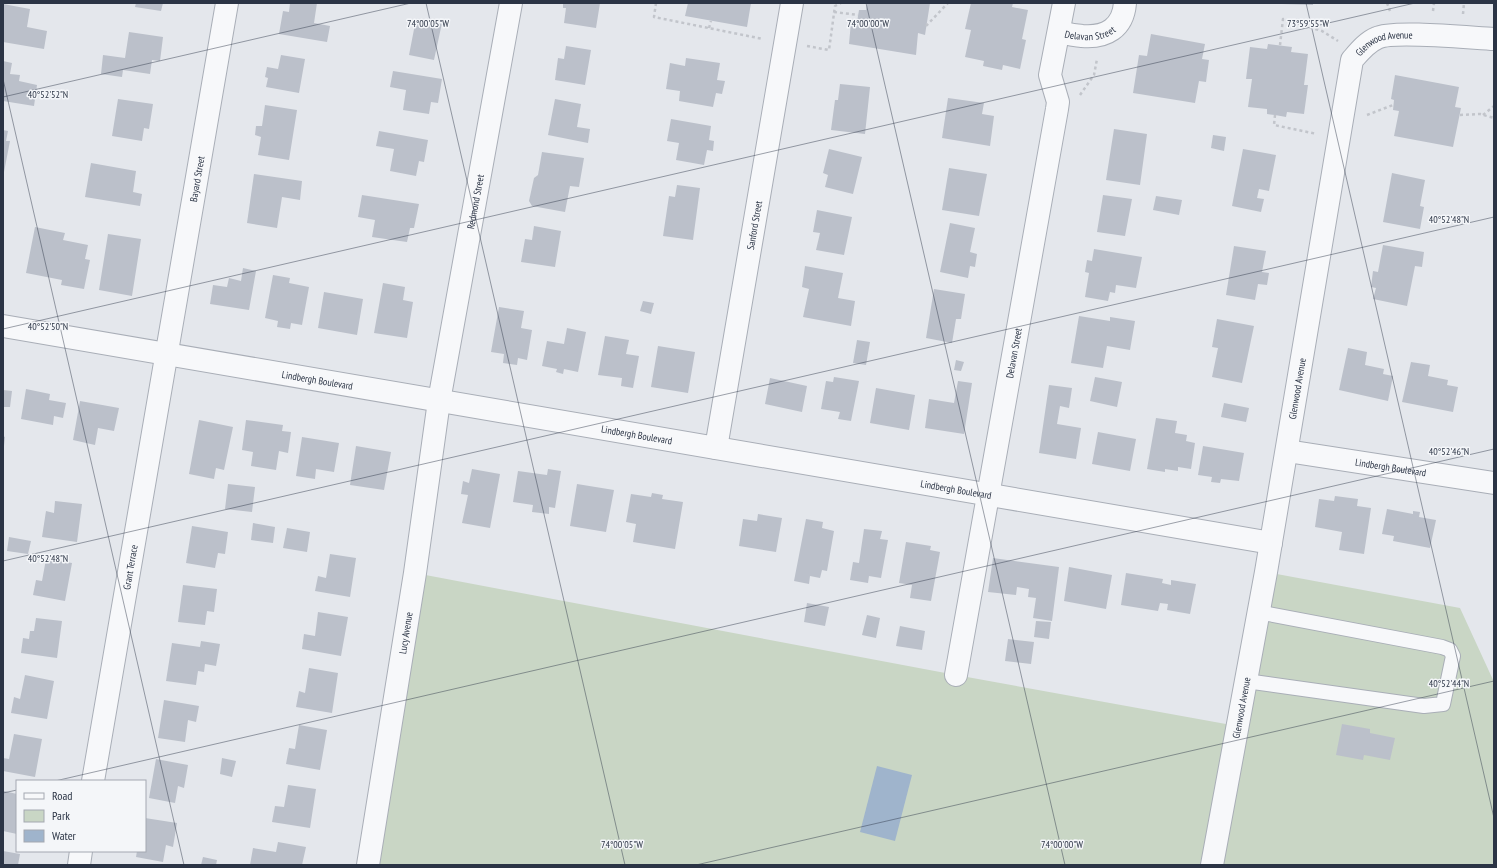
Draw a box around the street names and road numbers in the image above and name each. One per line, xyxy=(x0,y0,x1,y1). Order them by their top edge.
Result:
street label: Delavan Street xyxy=(1063,23,1118,43)
street label: Glenwood Avenue xyxy=(1353,28,1413,59)
street label: Bayard Street xyxy=(187,155,208,203)
street label: Redmond Street xyxy=(464,173,487,230)
street label: Sanford Street xyxy=(744,200,765,251)
street label: Delavan Street xyxy=(1003,327,1025,379)
street label: Glenwood Avenue xyxy=(1286,357,1309,420)
street label: Lindbergh Boulevard xyxy=(281,368,354,393)
street label: Lindbergh Boulevard xyxy=(600,422,673,447)
street label: Lindbergh Boulevard xyxy=(1354,456,1427,479)
street label: Lindbergh Boulevard xyxy=(920,477,993,502)
street label: Grant Terrace xyxy=(120,544,141,591)
street label: Lucy Avenue xyxy=(396,611,416,655)
street label: Glenwood Avenue xyxy=(1229,676,1253,739)

